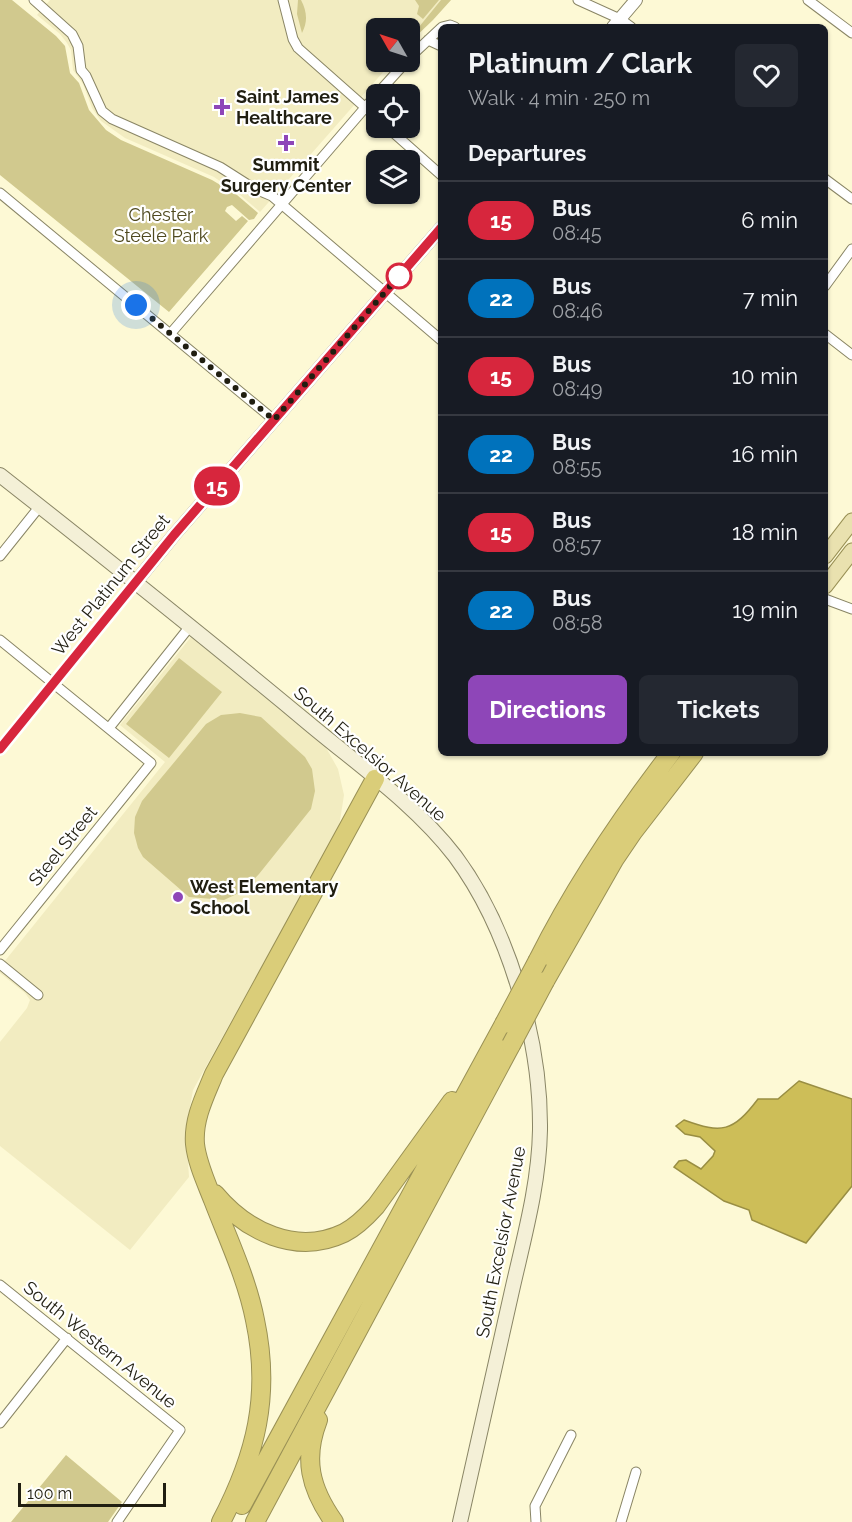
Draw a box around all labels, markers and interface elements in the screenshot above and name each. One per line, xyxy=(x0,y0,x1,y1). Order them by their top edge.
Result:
north arrow xyxy=(366,18,420,72)
map controls xyxy=(366,18,420,204)
button: heart xyxy=(735,44,798,107)
text: Platinum / Clark xyxy=(468,47,692,80)
button: locate xyxy=(366,84,420,138)
place label: Saint James Healthcare xyxy=(236,86,339,128)
text: Walk · 4 min · 250 m xyxy=(468,86,650,110)
marker: Saint James Healthcare xyxy=(213,98,231,116)
marker: Summit Surgery Center xyxy=(277,134,295,152)
text: Departures xyxy=(468,140,586,166)
button: layers xyxy=(366,150,420,204)
place label: Summit Surgery Center xyxy=(221,154,351,196)
text: Bus xyxy=(552,195,591,221)
park label: Chester Steele Park xyxy=(114,204,209,246)
text: 6 min xyxy=(741,207,798,233)
text: 15 xyxy=(490,208,512,233)
text: 08:45 xyxy=(552,221,602,245)
unlabelled marker xyxy=(386,263,412,289)
text: Bus xyxy=(552,273,591,299)
text: 7 min xyxy=(743,285,798,311)
text: 22 xyxy=(489,286,513,311)
your location xyxy=(121,290,151,320)
text: 08:46 xyxy=(552,299,603,323)
text: Bus xyxy=(552,351,591,377)
text: 10 min xyxy=(732,363,798,389)
text: 15 xyxy=(490,364,512,389)
text: 08:49 xyxy=(552,377,603,401)
text: Bus xyxy=(552,429,591,455)
text: 16 min xyxy=(732,441,798,467)
text: 22 xyxy=(489,442,513,467)
text: 08:55 xyxy=(552,455,602,479)
line badge: 15 xyxy=(190,466,244,506)
text: 15 xyxy=(206,474,228,499)
text: Bus xyxy=(552,507,591,533)
street label: West Platinum Street xyxy=(47,510,174,659)
text: 18 min xyxy=(732,519,798,545)
text: 15 xyxy=(490,520,512,545)
text: 08:57 xyxy=(552,533,601,557)
text: Bus xyxy=(552,585,591,611)
text: 19 min xyxy=(732,597,798,623)
text: 22 xyxy=(489,598,513,623)
text: 08:58 xyxy=(552,611,603,635)
button: Directions xyxy=(468,675,627,744)
button: Tickets xyxy=(639,675,798,744)
street label: South Excelsior Avenue xyxy=(290,682,451,826)
street label: Steel Street xyxy=(24,802,101,890)
place label: West Elementary School xyxy=(190,876,338,918)
marker: West Elementary School xyxy=(171,890,185,904)
street label: South Excelsior Avenue xyxy=(472,1144,529,1339)
street label: South Western Avenue xyxy=(20,1277,181,1413)
scale bar xyxy=(18,1480,166,1508)
text: 100 m xyxy=(27,1484,72,1503)

